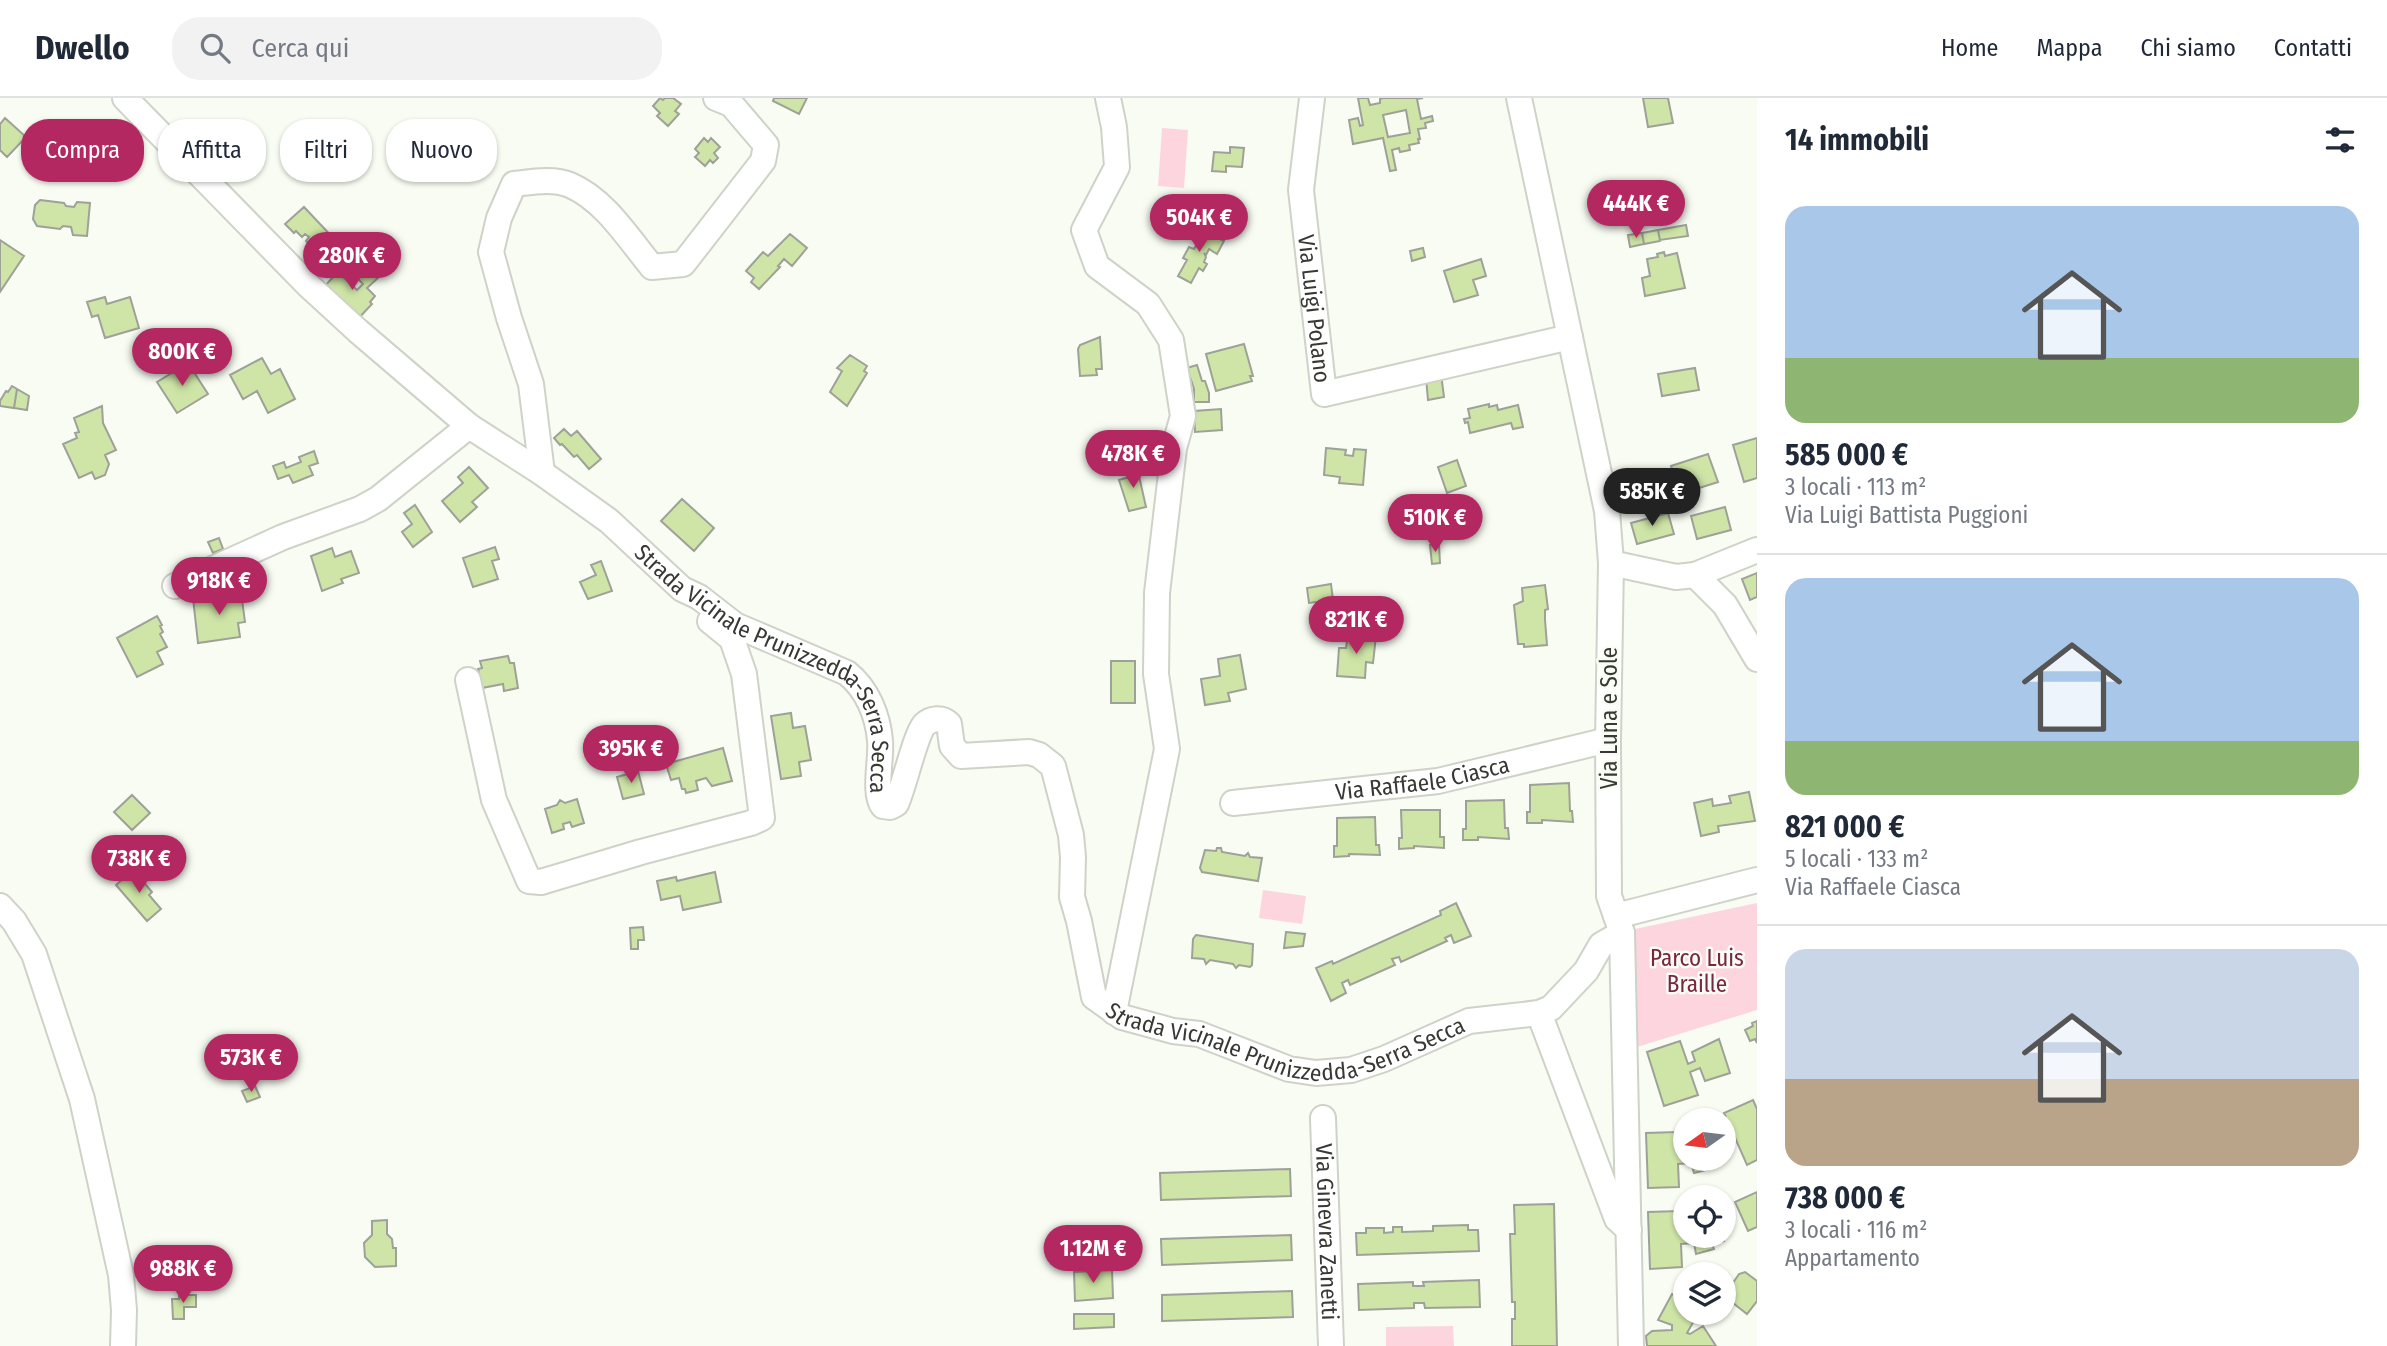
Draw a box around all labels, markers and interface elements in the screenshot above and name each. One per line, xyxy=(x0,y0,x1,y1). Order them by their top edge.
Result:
search box xyxy=(172,17,662,80)
text: Dwello xyxy=(35,28,130,68)
icon: search xyxy=(196,29,234,67)
text: Cerca qui xyxy=(252,33,349,64)
text: Home xyxy=(1941,34,1998,62)
text: Mappa xyxy=(2036,34,2102,62)
text: Chi siamo xyxy=(2140,34,2236,62)
text: Contatti xyxy=(2274,34,2352,62)
chip: Compra xyxy=(21,119,144,182)
chip: Affitta xyxy=(158,119,266,182)
chip: Filtri xyxy=(280,119,372,182)
chip: Nuovo xyxy=(386,119,497,182)
icon: filters xyxy=(2321,121,2359,159)
text: 14 immobili xyxy=(1785,122,1929,158)
pin: 444K € xyxy=(1579,180,1693,240)
text: 444K € xyxy=(1603,189,1669,217)
pin: 504K € xyxy=(1142,194,1256,254)
text: 504K € xyxy=(1166,203,1232,231)
pin: 280K € xyxy=(295,232,409,292)
street label: Via Luigi Polano xyxy=(1292,233,1337,384)
text: 280K € xyxy=(319,241,385,269)
icon: home xyxy=(2009,252,2135,378)
pin: 800K € xyxy=(125,328,239,388)
text: 800K € xyxy=(148,337,216,365)
pin: 478K € xyxy=(1076,430,1190,490)
text: 585 000 € xyxy=(1785,437,1908,473)
text: 478K € xyxy=(1101,439,1165,467)
pin: 585K € xyxy=(1595,468,1709,528)
text: 3 locali · 113 m² xyxy=(1785,473,1926,501)
text: 585K € xyxy=(1619,477,1685,505)
pin: 510K € xyxy=(1378,494,1492,554)
text: Via Luigi Battista Puggioni xyxy=(1785,501,2028,529)
text: 510K € xyxy=(1404,503,1466,531)
street label: Strada Vicinale Prunizzedda-Serra Secca xyxy=(629,538,894,794)
pin: 918K € xyxy=(162,558,276,617)
text: 918K € xyxy=(187,566,251,594)
pin: 821K € xyxy=(1299,596,1413,656)
text: 821K € xyxy=(1325,605,1387,633)
icon: home xyxy=(2009,624,2135,750)
street label: Via Luna e Sole xyxy=(1595,647,1623,789)
pin: 395K € xyxy=(574,726,688,785)
text: 395K € xyxy=(599,734,663,762)
street label: Via Raffaele Ciasca xyxy=(1334,750,1512,806)
text: 821 000 € xyxy=(1785,809,1904,845)
pin: 738K € xyxy=(82,836,196,895)
text: 738K € xyxy=(107,844,171,872)
text: 5 locali · 133 m² xyxy=(1785,845,1928,873)
text: Via Raffaele Ciasca xyxy=(1785,873,1961,901)
park label: Parco Luis Braille xyxy=(1650,944,1744,998)
street label: Strada Vicinale Prunizzedda-Serra Secca xyxy=(1098,987,1474,1035)
icon: home xyxy=(2009,995,2135,1121)
text: Strada Vicinale Prunizzedda-Serra Secca xyxy=(1101,996,1469,1088)
pin: 573K € xyxy=(194,1034,308,1094)
text: 573K € xyxy=(220,1043,282,1071)
north arrow xyxy=(1673,1108,1736,1171)
map controls xyxy=(1673,1108,1736,1325)
street label: Via Ginevra Zanetti xyxy=(1310,1143,1344,1321)
text: 738 000 € xyxy=(1785,1180,1905,1216)
button: locate xyxy=(1673,1185,1736,1248)
text: 3 locali · 116 m² xyxy=(1785,1216,1927,1244)
pin: 1.12M € xyxy=(1028,1226,1158,1285)
text: 1.12M € xyxy=(1060,1234,1126,1262)
text: Appartamento xyxy=(1785,1244,1920,1272)
pin: 988K € xyxy=(126,1246,240,1305)
text: 988K € xyxy=(150,1254,216,1282)
button: layers xyxy=(1673,1262,1736,1325)

